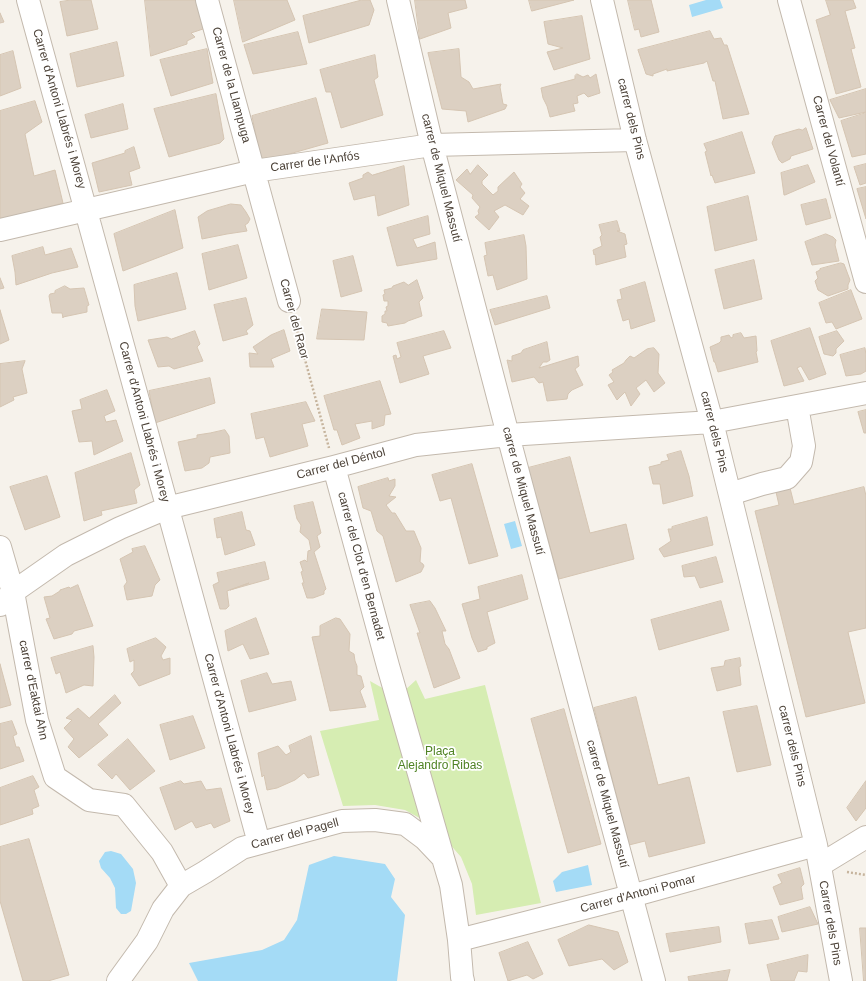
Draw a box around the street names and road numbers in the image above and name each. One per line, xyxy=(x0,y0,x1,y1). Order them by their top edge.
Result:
street label: Carrer de la Llampuga xyxy=(209,25,253,145)
street label: Carrer d'Antoni Llabrés i Morey xyxy=(29,27,89,191)
street label: carrer dels Pins xyxy=(614,77,648,161)
street label: Carrer del Volantí xyxy=(809,94,847,188)
street label: carrer de Miquel Massutí xyxy=(418,112,464,244)
street label: Carrer de l'Anfós xyxy=(270,149,360,175)
street label: Carrer del Raor xyxy=(276,277,312,361)
street label: Carrer d'Antoni Llabrés i Morey xyxy=(116,340,172,504)
street label: carrer dels Pins xyxy=(697,390,731,474)
street label: carrer de Miquel Massutí xyxy=(499,425,547,557)
street label: Carrer del Déntol xyxy=(295,445,387,483)
street label: carrer del Clot d'en Bernadet xyxy=(334,490,388,642)
street label: carrer d'Eaktai Ahn xyxy=(15,639,51,741)
street label: Carrer d'Antoni Llabrés i Morey xyxy=(201,652,257,816)
street label: carrer dels Pins xyxy=(775,704,809,788)
street label: carrer de Miquel Massutí xyxy=(583,738,631,870)
street label: Carrer del Pagell xyxy=(250,815,340,853)
street label: Carrer d'Antoni Pomar xyxy=(579,872,697,916)
street label: Carrer dels Pins xyxy=(815,879,845,967)

